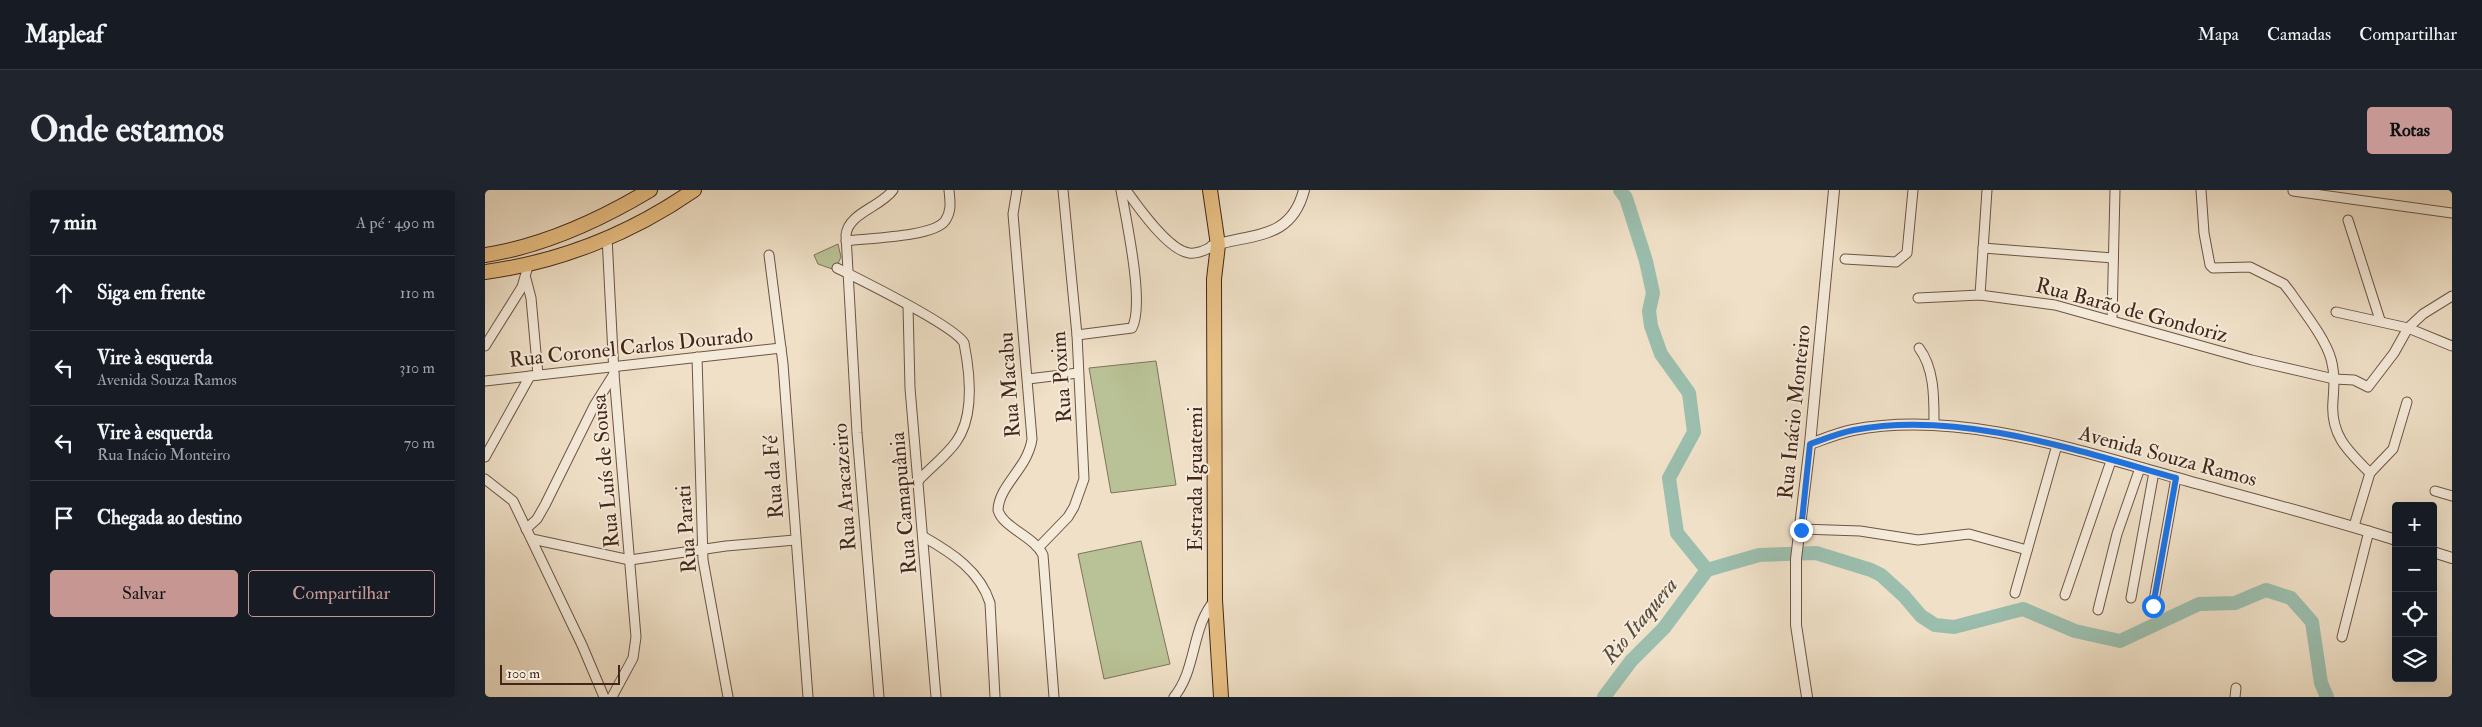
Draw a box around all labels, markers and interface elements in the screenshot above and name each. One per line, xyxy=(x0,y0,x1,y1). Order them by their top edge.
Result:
text: Mapleaf xyxy=(25,19,104,50)
text: Mapa xyxy=(2198,23,2239,46)
text: Camadas xyxy=(2267,23,2331,46)
text: Compartilhar xyxy=(2359,23,2457,46)
button: Rotas xyxy=(2367,107,2452,154)
text: Onde estamos xyxy=(30,108,224,152)
text: 7 min xyxy=(50,209,97,236)
text: A pé · 490 m xyxy=(356,213,435,233)
street label: Rua Barão de Gondoriz xyxy=(2033,272,2231,349)
icon: ahead xyxy=(50,279,78,307)
text: Siga em frente xyxy=(97,281,205,305)
text: 110 m xyxy=(400,283,435,303)
street label: Rua Coronel Carlos Dourado xyxy=(508,321,754,374)
street label: Rua Inácio Monteiro xyxy=(1772,324,1817,500)
street label: Rua Poxim xyxy=(1045,330,1078,424)
street label: Rua Macabu xyxy=(992,331,1027,439)
text: Vire à esquerda xyxy=(97,346,212,370)
icon: left xyxy=(50,354,78,382)
text: 310 m xyxy=(399,358,435,378)
text: Avenida Souza Ramos xyxy=(97,370,237,390)
street label: Rua Luís de Sousa xyxy=(585,393,626,549)
street label: Estrada Iguatemi xyxy=(1182,406,1209,551)
street label: Avenida Souza Ramos xyxy=(2075,419,2260,493)
text: Vire à esquerda xyxy=(97,421,212,445)
street label: Rua Aracazeiro xyxy=(827,422,862,552)
icon: left xyxy=(50,429,78,457)
street label: Rua Camapuânia xyxy=(884,430,923,575)
text: 70 m xyxy=(404,433,435,453)
street label: Rua da Fé xyxy=(757,434,790,520)
text: Rua Inácio Monteiro xyxy=(97,445,230,465)
street label: Rua Parati xyxy=(670,484,703,574)
map controls xyxy=(2392,502,2437,682)
button: + xyxy=(2392,502,2437,547)
icon: arrive xyxy=(50,504,78,532)
text: Chegada ao destino xyxy=(97,506,242,530)
route end xyxy=(1790,519,1813,542)
button: − xyxy=(2392,547,2437,592)
button: Salvar xyxy=(50,570,238,617)
button: Compartilhar xyxy=(248,570,435,617)
water label: Rio Itaquera xyxy=(1595,572,1684,670)
button: locate xyxy=(2392,592,2437,637)
route start xyxy=(2142,595,2165,618)
button: layers xyxy=(2392,637,2437,682)
scale bar xyxy=(500,662,620,685)
text: 100 m xyxy=(507,665,540,682)

